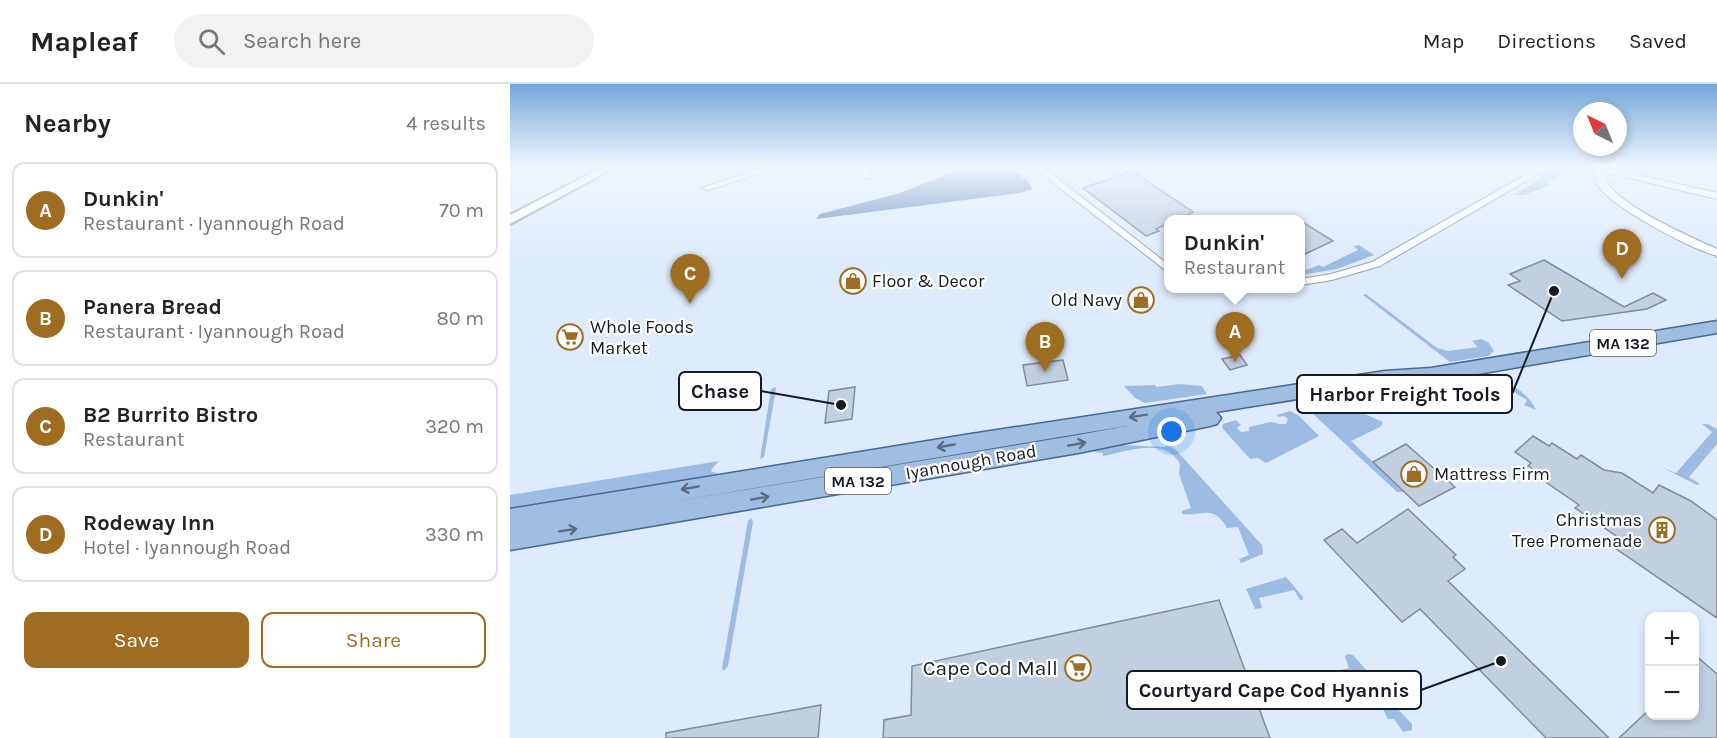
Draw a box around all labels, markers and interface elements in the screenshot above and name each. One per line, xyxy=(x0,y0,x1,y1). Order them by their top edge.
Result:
search box xyxy=(174,14,594,68)
text: Mapleaf xyxy=(30,25,138,58)
icon: search xyxy=(195,25,228,58)
text: Search here xyxy=(243,28,361,54)
text: Map xyxy=(1423,29,1464,53)
text: Directions xyxy=(1497,29,1596,53)
text: Saved xyxy=(1629,29,1687,53)
north arrow xyxy=(1573,102,1627,156)
text: Nearby xyxy=(24,108,111,139)
text: 4 results xyxy=(406,112,486,135)
text: Dunkin' xyxy=(83,186,164,212)
text: A xyxy=(39,199,52,222)
text: 70 m xyxy=(439,199,484,222)
text: Restaurant · Iyannough Road xyxy=(83,212,345,235)
popup xyxy=(1164,215,1305,293)
text: Dunkin' xyxy=(1184,230,1264,256)
pin: D xyxy=(1602,230,1642,279)
pin: C xyxy=(670,254,710,304)
text: Restaurant xyxy=(1184,256,1285,279)
shop icon: Floor & Decor xyxy=(838,266,868,296)
place label: Floor & Decor xyxy=(872,270,985,292)
shop icon: Old Navy xyxy=(1126,285,1156,315)
place label: Old Navy xyxy=(1051,289,1123,311)
text: Panera Bread xyxy=(83,294,222,320)
text: B xyxy=(39,307,52,330)
text: 80 m xyxy=(436,307,484,330)
pin: A xyxy=(1216,312,1254,362)
place label: Whole Foods Market xyxy=(590,316,694,359)
text: Restaurant · Iyannough Road xyxy=(83,320,345,343)
supermarket icon: Whole Foods Market xyxy=(555,322,585,352)
pin: B xyxy=(1026,322,1064,372)
road number: MA 132 xyxy=(1590,330,1656,356)
callout: Chase xyxy=(679,372,761,410)
callout: Harbor Freight Tools xyxy=(1297,375,1512,413)
text: Chase xyxy=(691,380,749,403)
text: Harbor Freight Tools xyxy=(1309,383,1501,406)
text: B2 Burrito Bistro xyxy=(83,402,258,428)
one-way arrow xyxy=(1129,410,1149,421)
text: C xyxy=(39,415,52,438)
text: 320 m xyxy=(425,415,484,438)
your location xyxy=(1157,417,1186,446)
text: Restaurant xyxy=(83,428,185,451)
one-way arrow xyxy=(1066,438,1086,449)
street label: Iyannough Road xyxy=(904,440,1038,484)
one-way arrow xyxy=(936,441,956,452)
shop icon: Mattress Firm xyxy=(1399,459,1429,489)
place label: Mattress Firm xyxy=(1434,463,1550,485)
road number: MA 132 xyxy=(825,468,891,494)
one-way arrow xyxy=(681,483,700,494)
one-way arrow xyxy=(750,492,770,503)
place label: Christmas Tree Promenade xyxy=(1512,509,1642,552)
text: Rodeway Inn xyxy=(83,510,215,536)
building icon: Christmas Tree Promenade xyxy=(1647,515,1677,545)
text: D xyxy=(39,523,52,546)
text: 330 m xyxy=(425,523,484,546)
one-way arrow xyxy=(557,524,577,535)
text: Hotel · Iyannough Road xyxy=(83,536,291,559)
button: Save xyxy=(24,612,249,668)
button: Share xyxy=(261,612,486,668)
map controls xyxy=(1645,612,1699,720)
button: + xyxy=(1645,612,1699,666)
supermarket icon: Cape Cod Mall xyxy=(1063,653,1093,683)
place label: Cape Cod Mall xyxy=(923,656,1058,680)
button: − xyxy=(1645,666,1699,720)
callout: Courtyard Cape Cod Hyannis xyxy=(1127,671,1421,709)
text: Courtyard Cape Cod Hyannis xyxy=(1139,679,1409,702)

